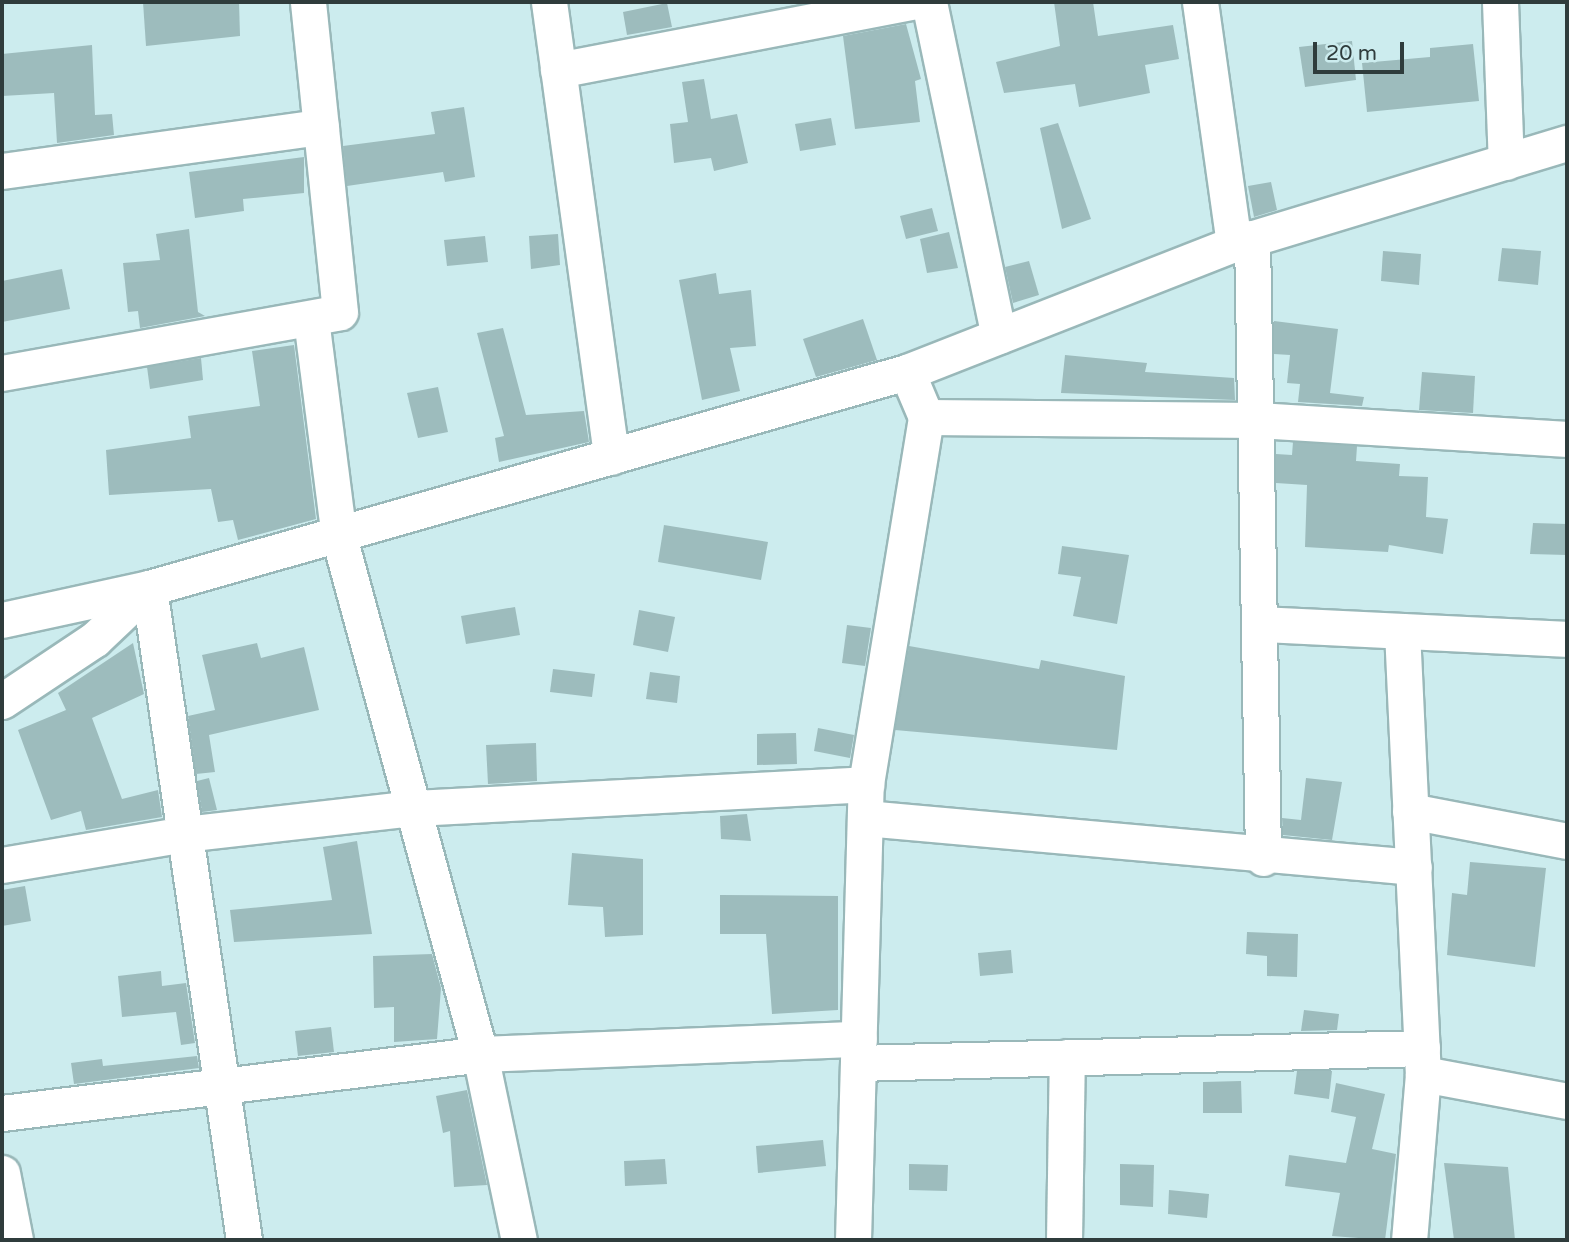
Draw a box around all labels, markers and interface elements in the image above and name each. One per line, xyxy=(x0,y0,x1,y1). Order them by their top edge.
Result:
scale bar xyxy=(1317,28,1408,72)
text: 20 m xyxy=(1326,41,1377,66)

